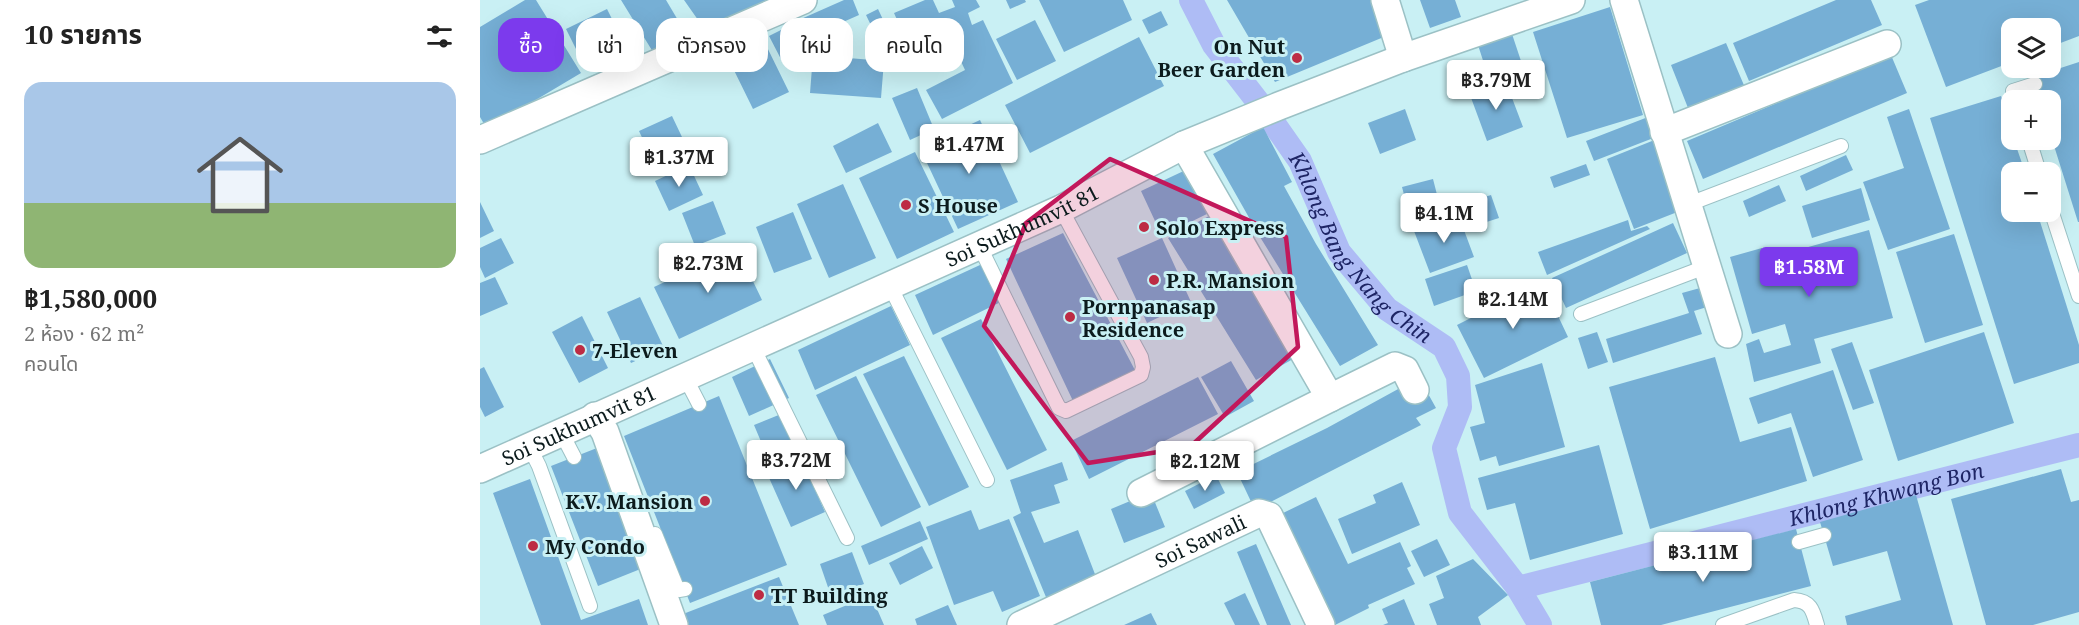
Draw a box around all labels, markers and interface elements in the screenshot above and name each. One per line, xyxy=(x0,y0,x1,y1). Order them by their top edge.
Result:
text: 10 รายการ xyxy=(24,16,142,52)
chip: ซื้อ xyxy=(498,18,564,72)
chip: เช่า xyxy=(576,18,644,72)
chip: ตัวกรอง xyxy=(656,18,768,72)
chip: ใหม่ xyxy=(780,18,853,72)
chip: คอนโด xyxy=(865,18,964,72)
map controls xyxy=(2001,18,2061,222)
button: layers xyxy=(2001,18,2061,78)
icon: filters xyxy=(423,20,456,53)
place label: On Nut Beer Garden xyxy=(1157,33,1285,83)
marker: On Nut Beer Garden xyxy=(1290,51,1304,65)
pin: ฿3.79M xyxy=(1447,60,1545,111)
text: ฿3.79M xyxy=(1461,66,1531,93)
button: + xyxy=(2001,90,2061,150)
icon: home xyxy=(186,121,294,229)
pin: ฿1.47M xyxy=(920,124,1018,175)
text: ฿1.47M xyxy=(934,130,1004,157)
pin: ฿1.37M xyxy=(630,137,728,188)
text: ฿1.37M xyxy=(644,143,714,170)
water label: Khlong Bang Nang Chin xyxy=(1283,145,1438,349)
button: − xyxy=(2001,162,2061,222)
street label: Soi Sukhumvit 81 xyxy=(941,178,1103,273)
place label: S House xyxy=(918,192,998,219)
pin: ฿4.1M xyxy=(1402,193,1486,244)
marker: S House xyxy=(899,198,913,212)
text: ฿4.1M xyxy=(1414,199,1474,226)
place label: Solo Express xyxy=(1156,214,1284,241)
marker: Solo Express xyxy=(1137,220,1151,234)
pin: ฿2.73M xyxy=(659,243,757,294)
pin: ฿1.58M xyxy=(1760,247,1858,298)
text: ฿2.73M xyxy=(673,249,743,276)
text: ฿1.58M xyxy=(1774,253,1844,280)
place label: P.R. Mansion xyxy=(1166,267,1294,294)
marker: P.R. Mansion xyxy=(1147,273,1161,287)
pin: ฿2.14M xyxy=(1464,279,1562,330)
text: ฿1,580,000 xyxy=(24,280,157,316)
text: ฿2.14M xyxy=(1478,285,1548,312)
place label: Pornpanasap Residence xyxy=(1082,293,1216,343)
marker: Pornpanasap Residence xyxy=(1063,310,1077,324)
text: 2 ห้อง · 62 m² xyxy=(24,320,144,347)
place label: 7-Eleven xyxy=(592,337,678,364)
marker: 7-Eleven xyxy=(573,343,587,357)
text: คอนโด xyxy=(24,350,78,377)
street label: Soi Sukhumvit 81 xyxy=(497,379,660,471)
pin: ฿3.72M xyxy=(747,440,845,491)
pin: ฿2.12M xyxy=(1156,441,1254,492)
text: ฿3.72M xyxy=(761,446,831,473)
text: ฿2.12M xyxy=(1170,447,1240,474)
water label: Khlong Khwang Bon xyxy=(1785,456,1987,533)
place label: K.V. Mansion xyxy=(565,488,693,515)
marker: K.V. Mansion xyxy=(698,494,712,508)
street label: Soi Sawali xyxy=(1150,508,1250,574)
pin: ฿3.11M xyxy=(1654,532,1752,583)
place label: My Condo xyxy=(545,533,645,560)
text: ฿3.11M xyxy=(1668,538,1738,565)
marker: My Condo xyxy=(526,539,540,553)
place label: TT Building xyxy=(771,582,889,609)
marker: TT Building xyxy=(752,588,766,602)

